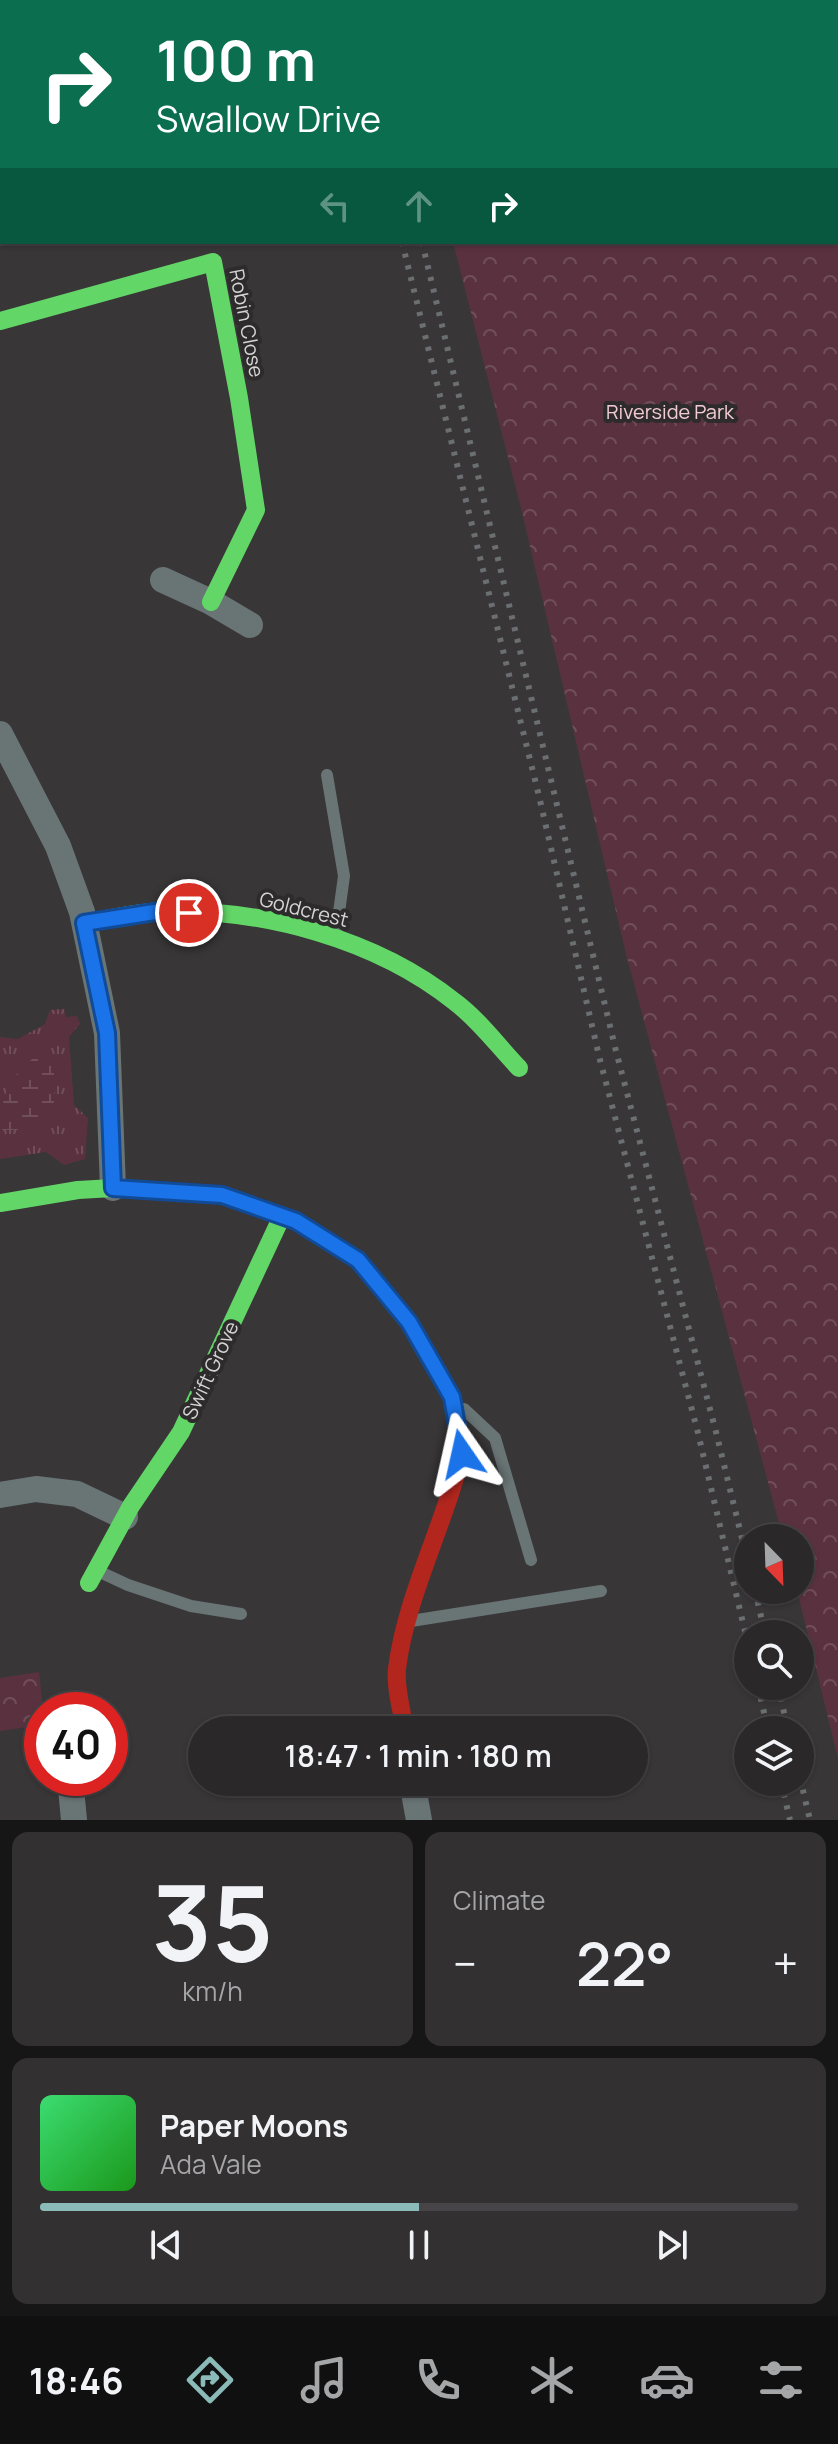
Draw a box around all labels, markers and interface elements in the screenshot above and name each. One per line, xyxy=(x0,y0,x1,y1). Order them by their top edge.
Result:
text: 100 m xyxy=(156,21,316,98)
icon: right xyxy=(24,32,128,136)
text: Swallow Drive xyxy=(156,94,381,143)
icon: left xyxy=(313,184,357,228)
icon: ahead xyxy=(397,184,441,228)
icon: right xyxy=(481,184,525,228)
street label: Robin Close xyxy=(223,267,271,379)
park label: Riverside Park xyxy=(606,398,735,425)
pin xyxy=(155,879,223,947)
street label: Goldcrest xyxy=(257,885,351,933)
icon: arrive xyxy=(167,891,211,935)
street label: Swift Grove xyxy=(175,1317,245,1423)
position arrow xyxy=(420,1412,504,1496)
north arrow xyxy=(734,1524,814,1604)
map controls xyxy=(734,1524,814,1796)
button: search xyxy=(734,1620,814,1700)
speed limit sign: 40 xyxy=(24,1692,128,1796)
button: layers xyxy=(734,1716,814,1796)
text: 18:47 · 1 min · 180 m xyxy=(284,1735,552,1776)
text: 35 xyxy=(152,1850,273,1992)
text: Climate xyxy=(453,1882,545,1918)
text: 22° xyxy=(576,1922,673,2004)
text: − xyxy=(453,1933,477,1993)
text: + xyxy=(773,1933,798,1993)
text: km/h xyxy=(182,1973,243,2009)
text: Paper Moons xyxy=(160,2105,348,2146)
text: Ada Vale xyxy=(160,2146,262,2182)
icon: previous xyxy=(144,2223,188,2267)
icon: pause xyxy=(397,2223,441,2267)
icon: next xyxy=(650,2223,694,2267)
icon: directions xyxy=(182,2352,238,2408)
icon: music xyxy=(296,2352,352,2408)
icon: phone xyxy=(410,2352,466,2408)
icon: climate xyxy=(524,2352,580,2408)
icon: car xyxy=(639,2352,695,2408)
icon: filters xyxy=(753,2352,809,2408)
text: 18:46 xyxy=(29,2356,124,2405)

